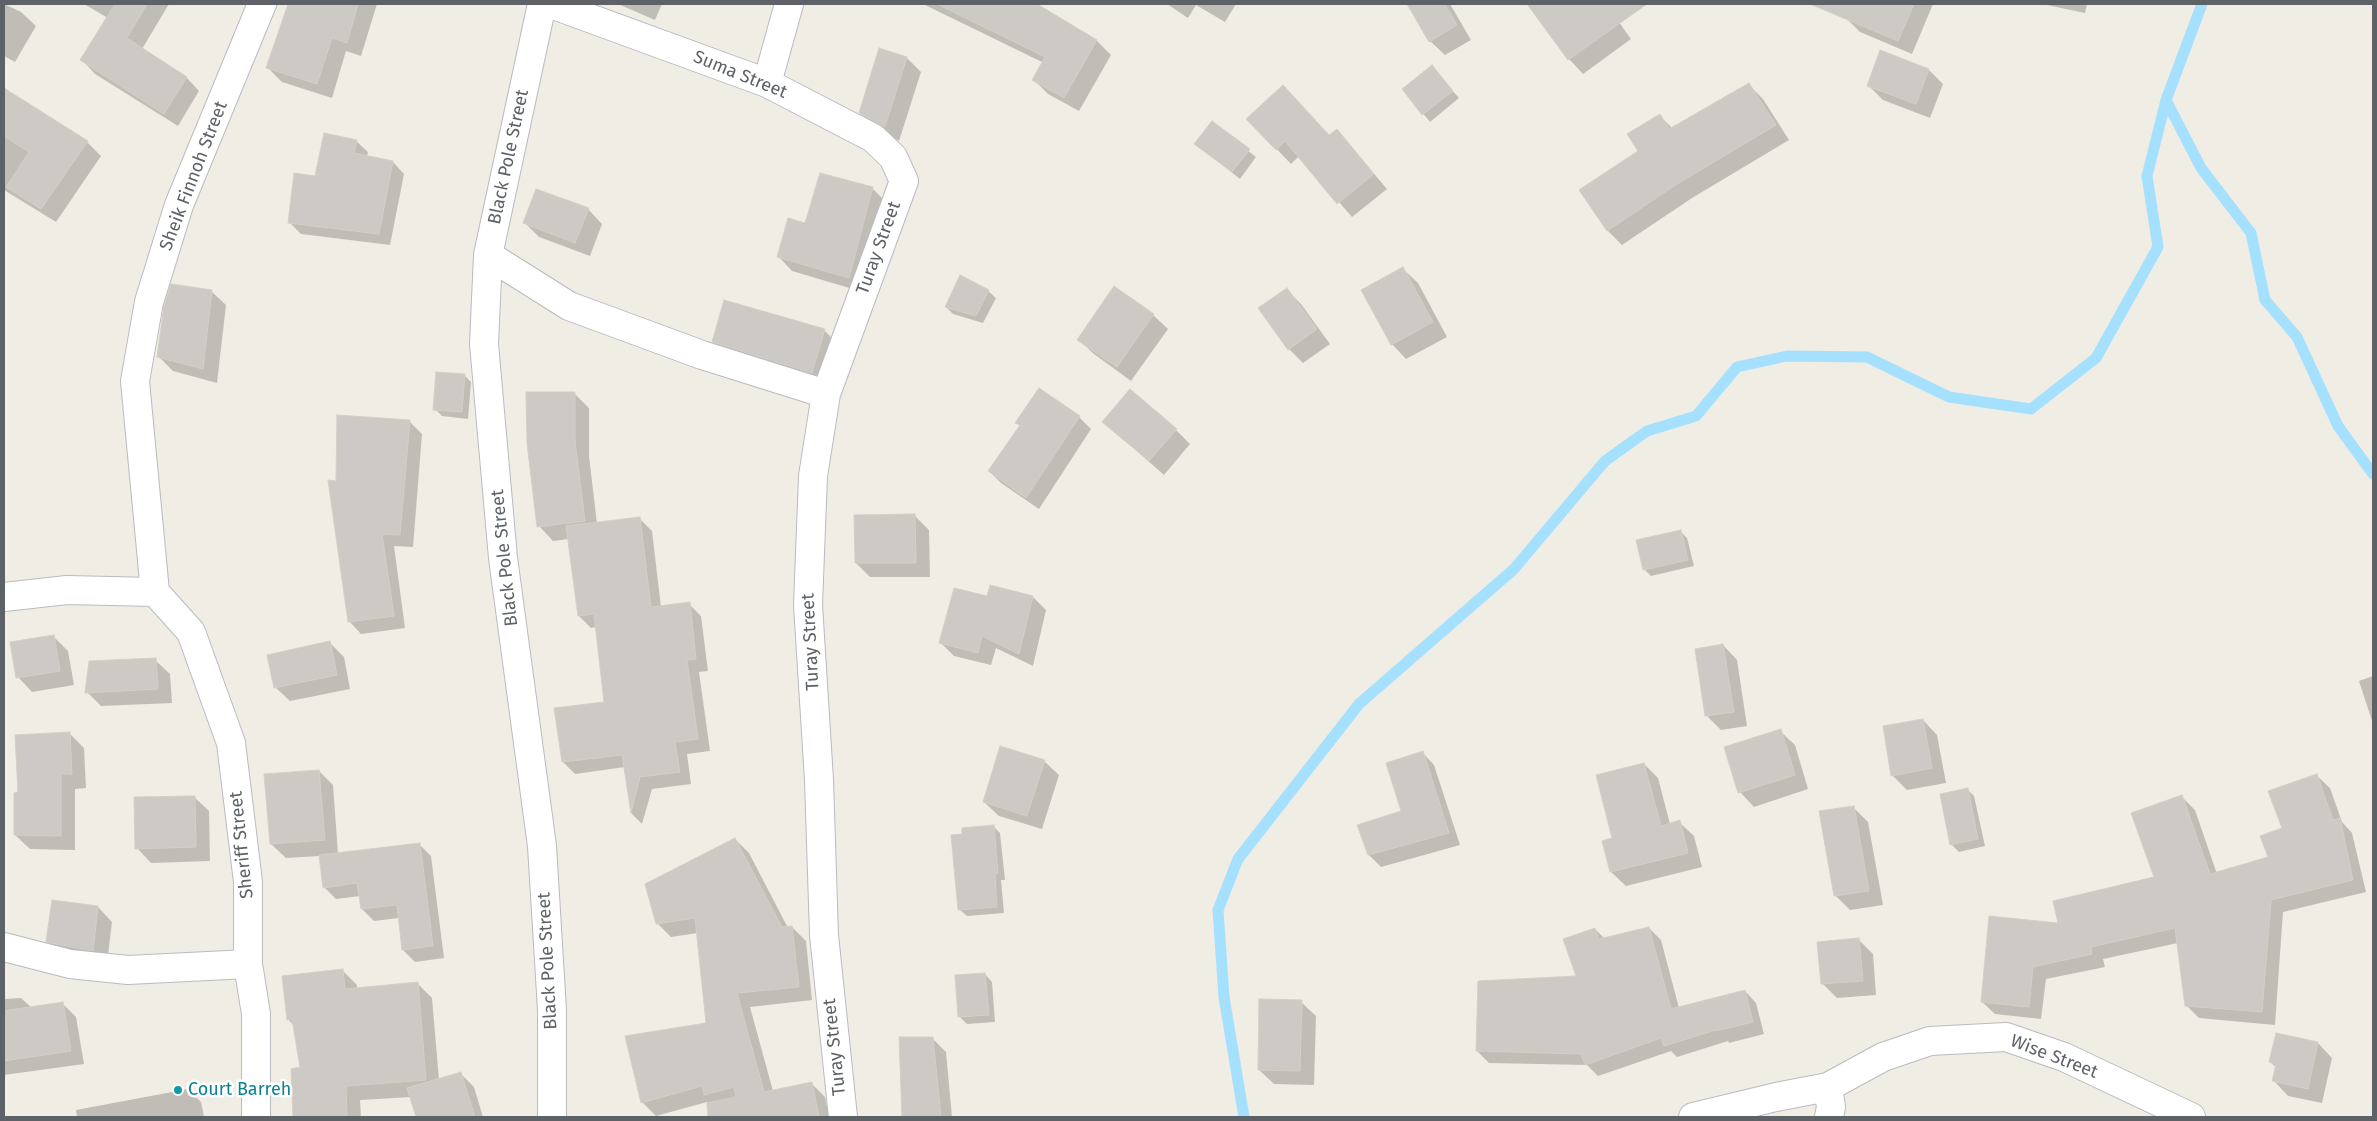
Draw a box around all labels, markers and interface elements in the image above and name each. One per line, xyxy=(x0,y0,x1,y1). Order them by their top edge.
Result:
street label: Suma Street xyxy=(690,46,790,104)
street label: Black Pole Street xyxy=(484,87,534,227)
street label: Sheik Finnoh Street xyxy=(156,98,232,254)
street label: Turay Street xyxy=(852,199,906,297)
street label: Black Pole Street xyxy=(487,488,523,628)
street label: Turay Street xyxy=(798,593,824,691)
street label: Sheriff Street xyxy=(226,790,258,900)
street label: Black Pole Street xyxy=(534,892,562,1030)
street label: Turay Street xyxy=(819,997,851,1097)
street label: Wise Street xyxy=(2007,1030,2101,1084)
place label: Court Barreh xyxy=(188,1079,291,1101)
marker: Court Barreh xyxy=(172,1084,184,1096)

